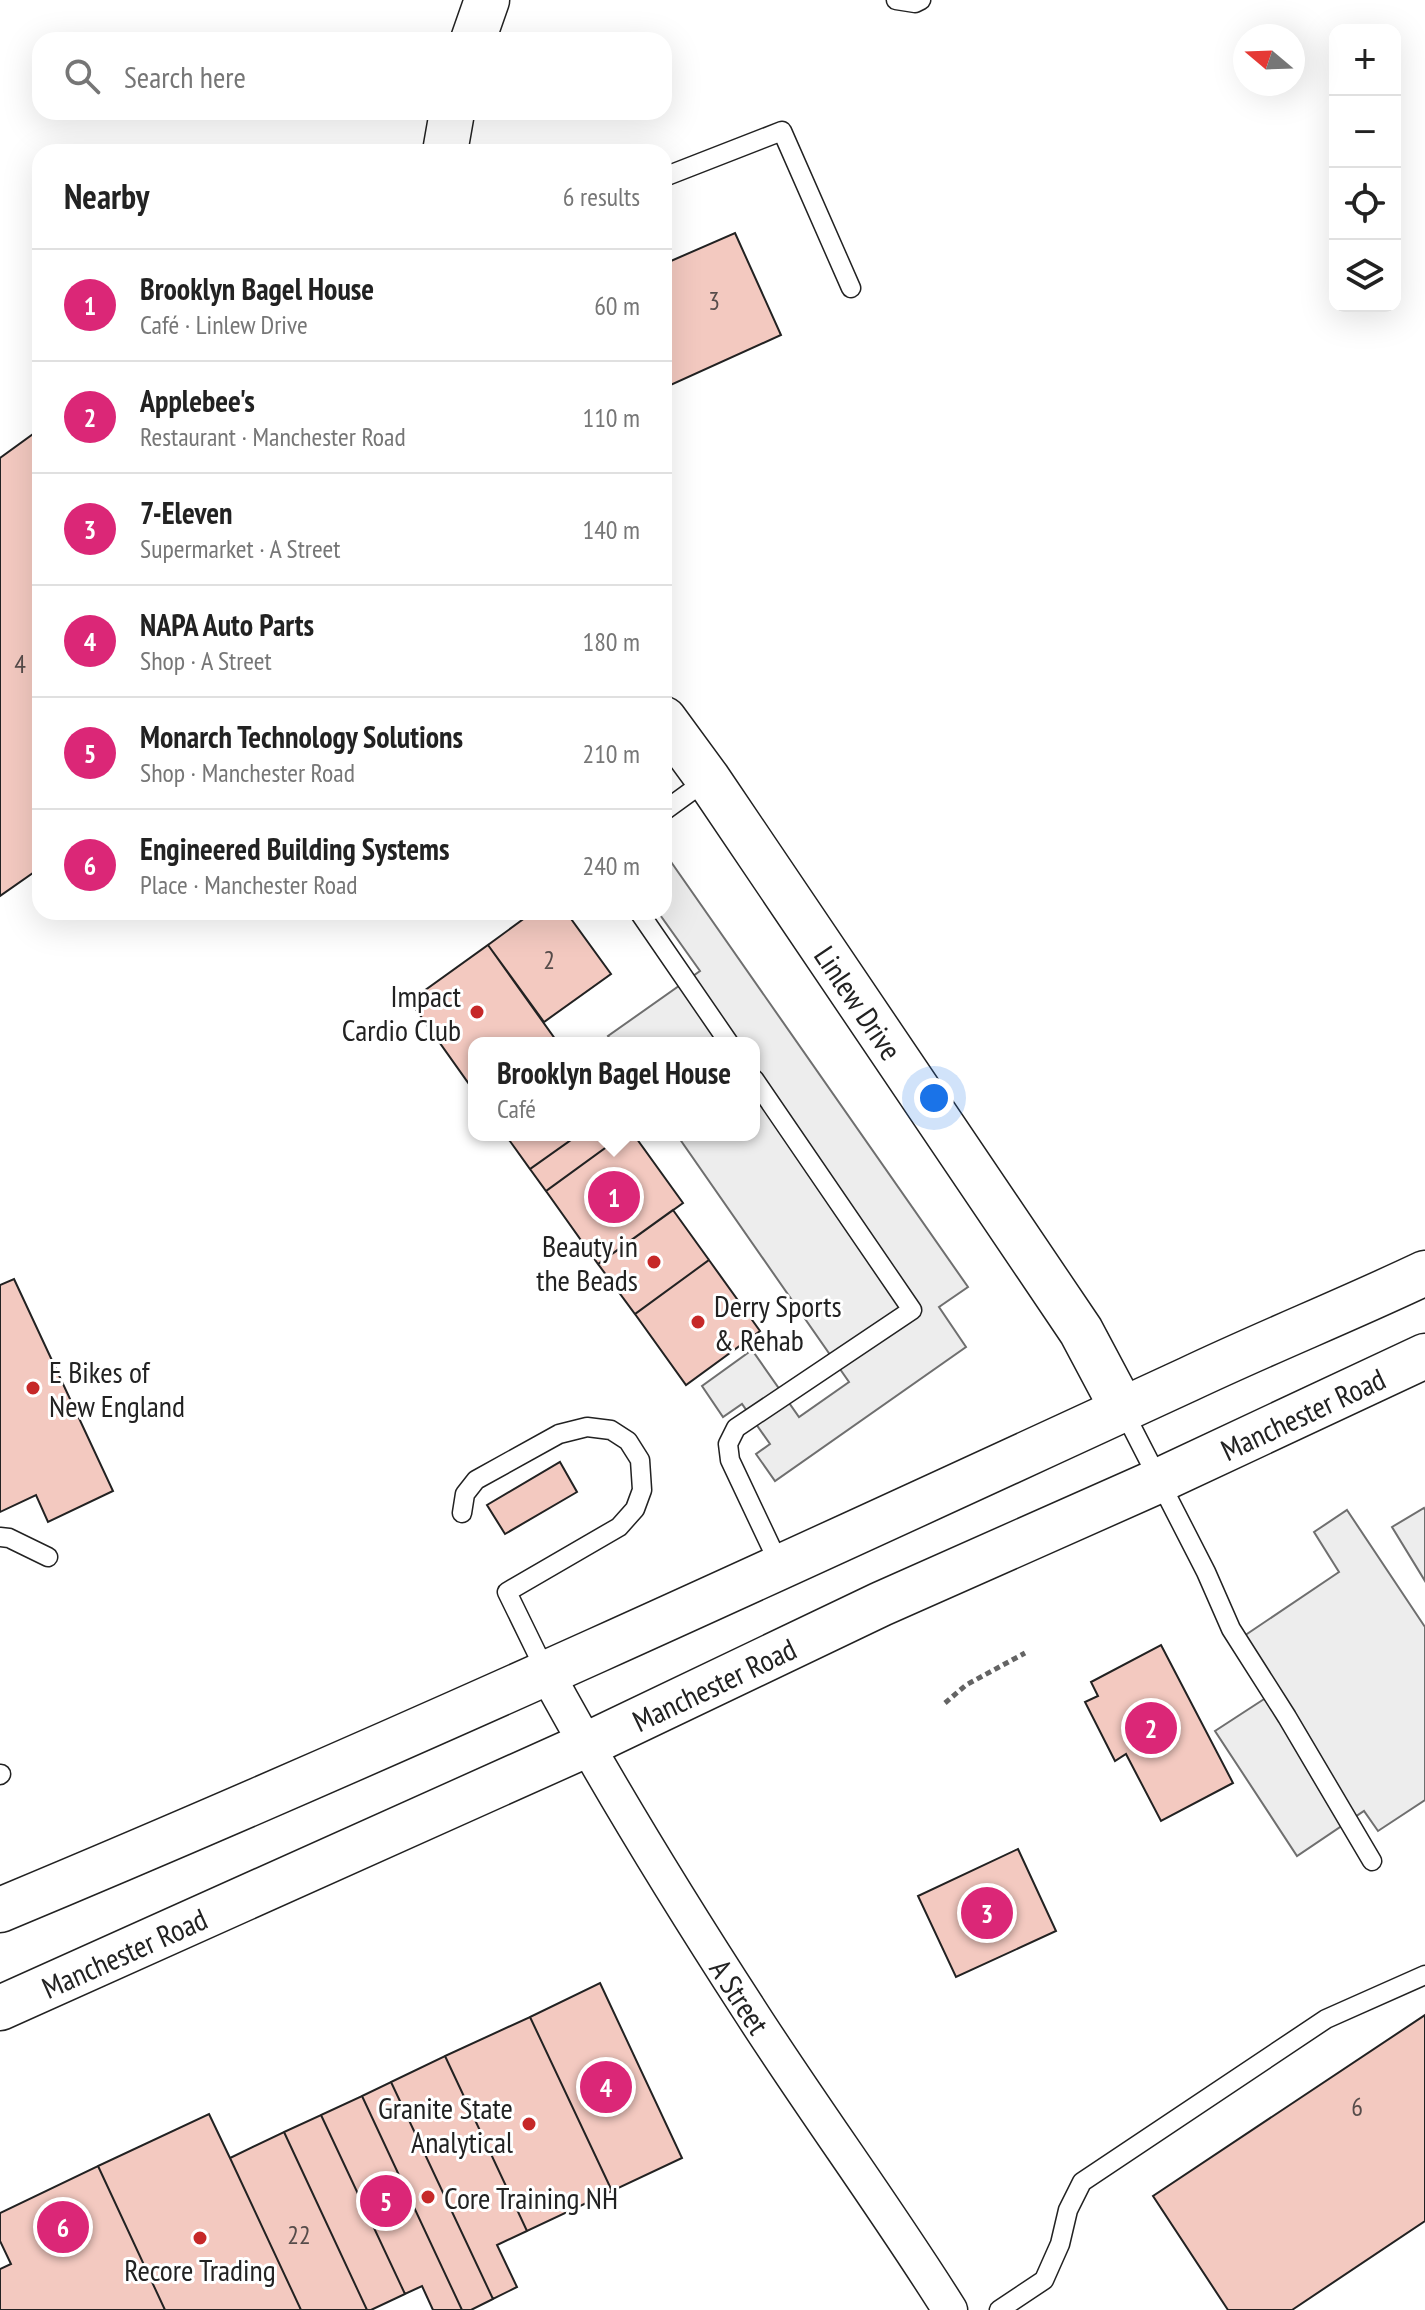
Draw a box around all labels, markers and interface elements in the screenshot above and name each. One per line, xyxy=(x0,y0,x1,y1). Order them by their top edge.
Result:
north arrow xyxy=(1233,24,1305,96)
map controls xyxy=(1329,24,1401,312)
button: + xyxy=(1329,24,1401,96)
search box xyxy=(32,32,672,120)
icon: search xyxy=(60,54,104,98)
text: Search here xyxy=(124,57,246,96)
button: − xyxy=(1329,96,1401,168)
button: locate xyxy=(1329,168,1401,240)
text: Nearby xyxy=(64,174,149,218)
text: 6 results xyxy=(563,180,640,213)
button: layers xyxy=(1329,240,1401,312)
text: Brooklyn Bagel House xyxy=(140,269,374,308)
house number: 3 xyxy=(708,284,720,317)
text: 1 xyxy=(84,289,96,322)
text: 60 m xyxy=(594,289,640,322)
text: Café · Linlew Drive xyxy=(140,308,308,341)
text: Applebee's xyxy=(140,381,255,420)
text: 2 xyxy=(84,401,96,434)
text: 110 m xyxy=(582,401,640,434)
text: Restaurant · Manchester Road xyxy=(140,420,406,453)
text: 7-Eleven xyxy=(140,493,233,532)
text: 3 xyxy=(84,513,96,546)
text: 140 m xyxy=(582,513,640,546)
text: Supermarket · A Street xyxy=(140,532,340,565)
text: NAPA Auto Parts xyxy=(140,605,314,644)
text: 4 xyxy=(84,625,96,658)
text: 180 m xyxy=(582,625,640,658)
text: Shop · A Street xyxy=(140,644,272,677)
house number: 4 xyxy=(14,647,26,680)
text: Monarch Technology Solutions xyxy=(140,717,463,756)
text: 5 xyxy=(84,737,96,770)
text: 210 m xyxy=(582,737,640,770)
text: Shop · Manchester Road xyxy=(140,756,355,789)
text: Engineered Building Systems xyxy=(140,829,449,868)
text: 6 xyxy=(84,849,96,882)
text: 240 m xyxy=(582,849,640,882)
text: Place · Manchester Road xyxy=(140,868,358,901)
street label: Linlew Drive xyxy=(807,938,911,1067)
house number: 2 xyxy=(543,943,555,976)
place label: Impact Cardio Club xyxy=(342,976,462,1049)
marker: Impact Cardio Club xyxy=(468,1003,486,1021)
popup xyxy=(468,1037,760,1141)
text: Brooklyn Bagel House xyxy=(497,1053,731,1092)
your location xyxy=(914,1078,954,1118)
text: Café xyxy=(497,1092,536,1125)
pin: 1 xyxy=(588,1167,640,1227)
place label: Beauty in the Beads xyxy=(536,1226,638,1299)
marker: Beauty in the Beads xyxy=(645,1253,663,1271)
place label: Derry Sports & Rehab xyxy=(714,1286,842,1359)
marker: Derry Sports & Rehab xyxy=(689,1313,707,1331)
place label: E Bikes of New England xyxy=(49,1352,185,1425)
street label: Manchester Road xyxy=(1214,1358,1391,1468)
marker: E Bikes of New England xyxy=(24,1379,42,1397)
street label: Manchester Road xyxy=(626,1628,802,1740)
pin: 2 xyxy=(1125,1698,1177,1758)
pin: 3 xyxy=(961,1883,1013,1943)
street label: Manchester Road xyxy=(35,1898,213,2006)
street label: A Street xyxy=(702,1951,779,2042)
pin: 4 xyxy=(580,2057,632,2117)
place label: Granite State Analytical xyxy=(378,2088,513,2161)
house number: 6 xyxy=(1351,2090,1363,2123)
marker: Granite State Analytical xyxy=(520,2115,538,2133)
pin: 5 xyxy=(360,2171,412,2231)
place label: Core Training NH xyxy=(444,2178,618,2217)
marker: Core Training NH xyxy=(419,2188,437,2206)
pin: 6 xyxy=(37,2197,89,2257)
house number: 22 xyxy=(287,2218,311,2251)
marker: Recore Trading xyxy=(191,2229,209,2247)
place label: Recore Trading xyxy=(124,2250,276,2289)

